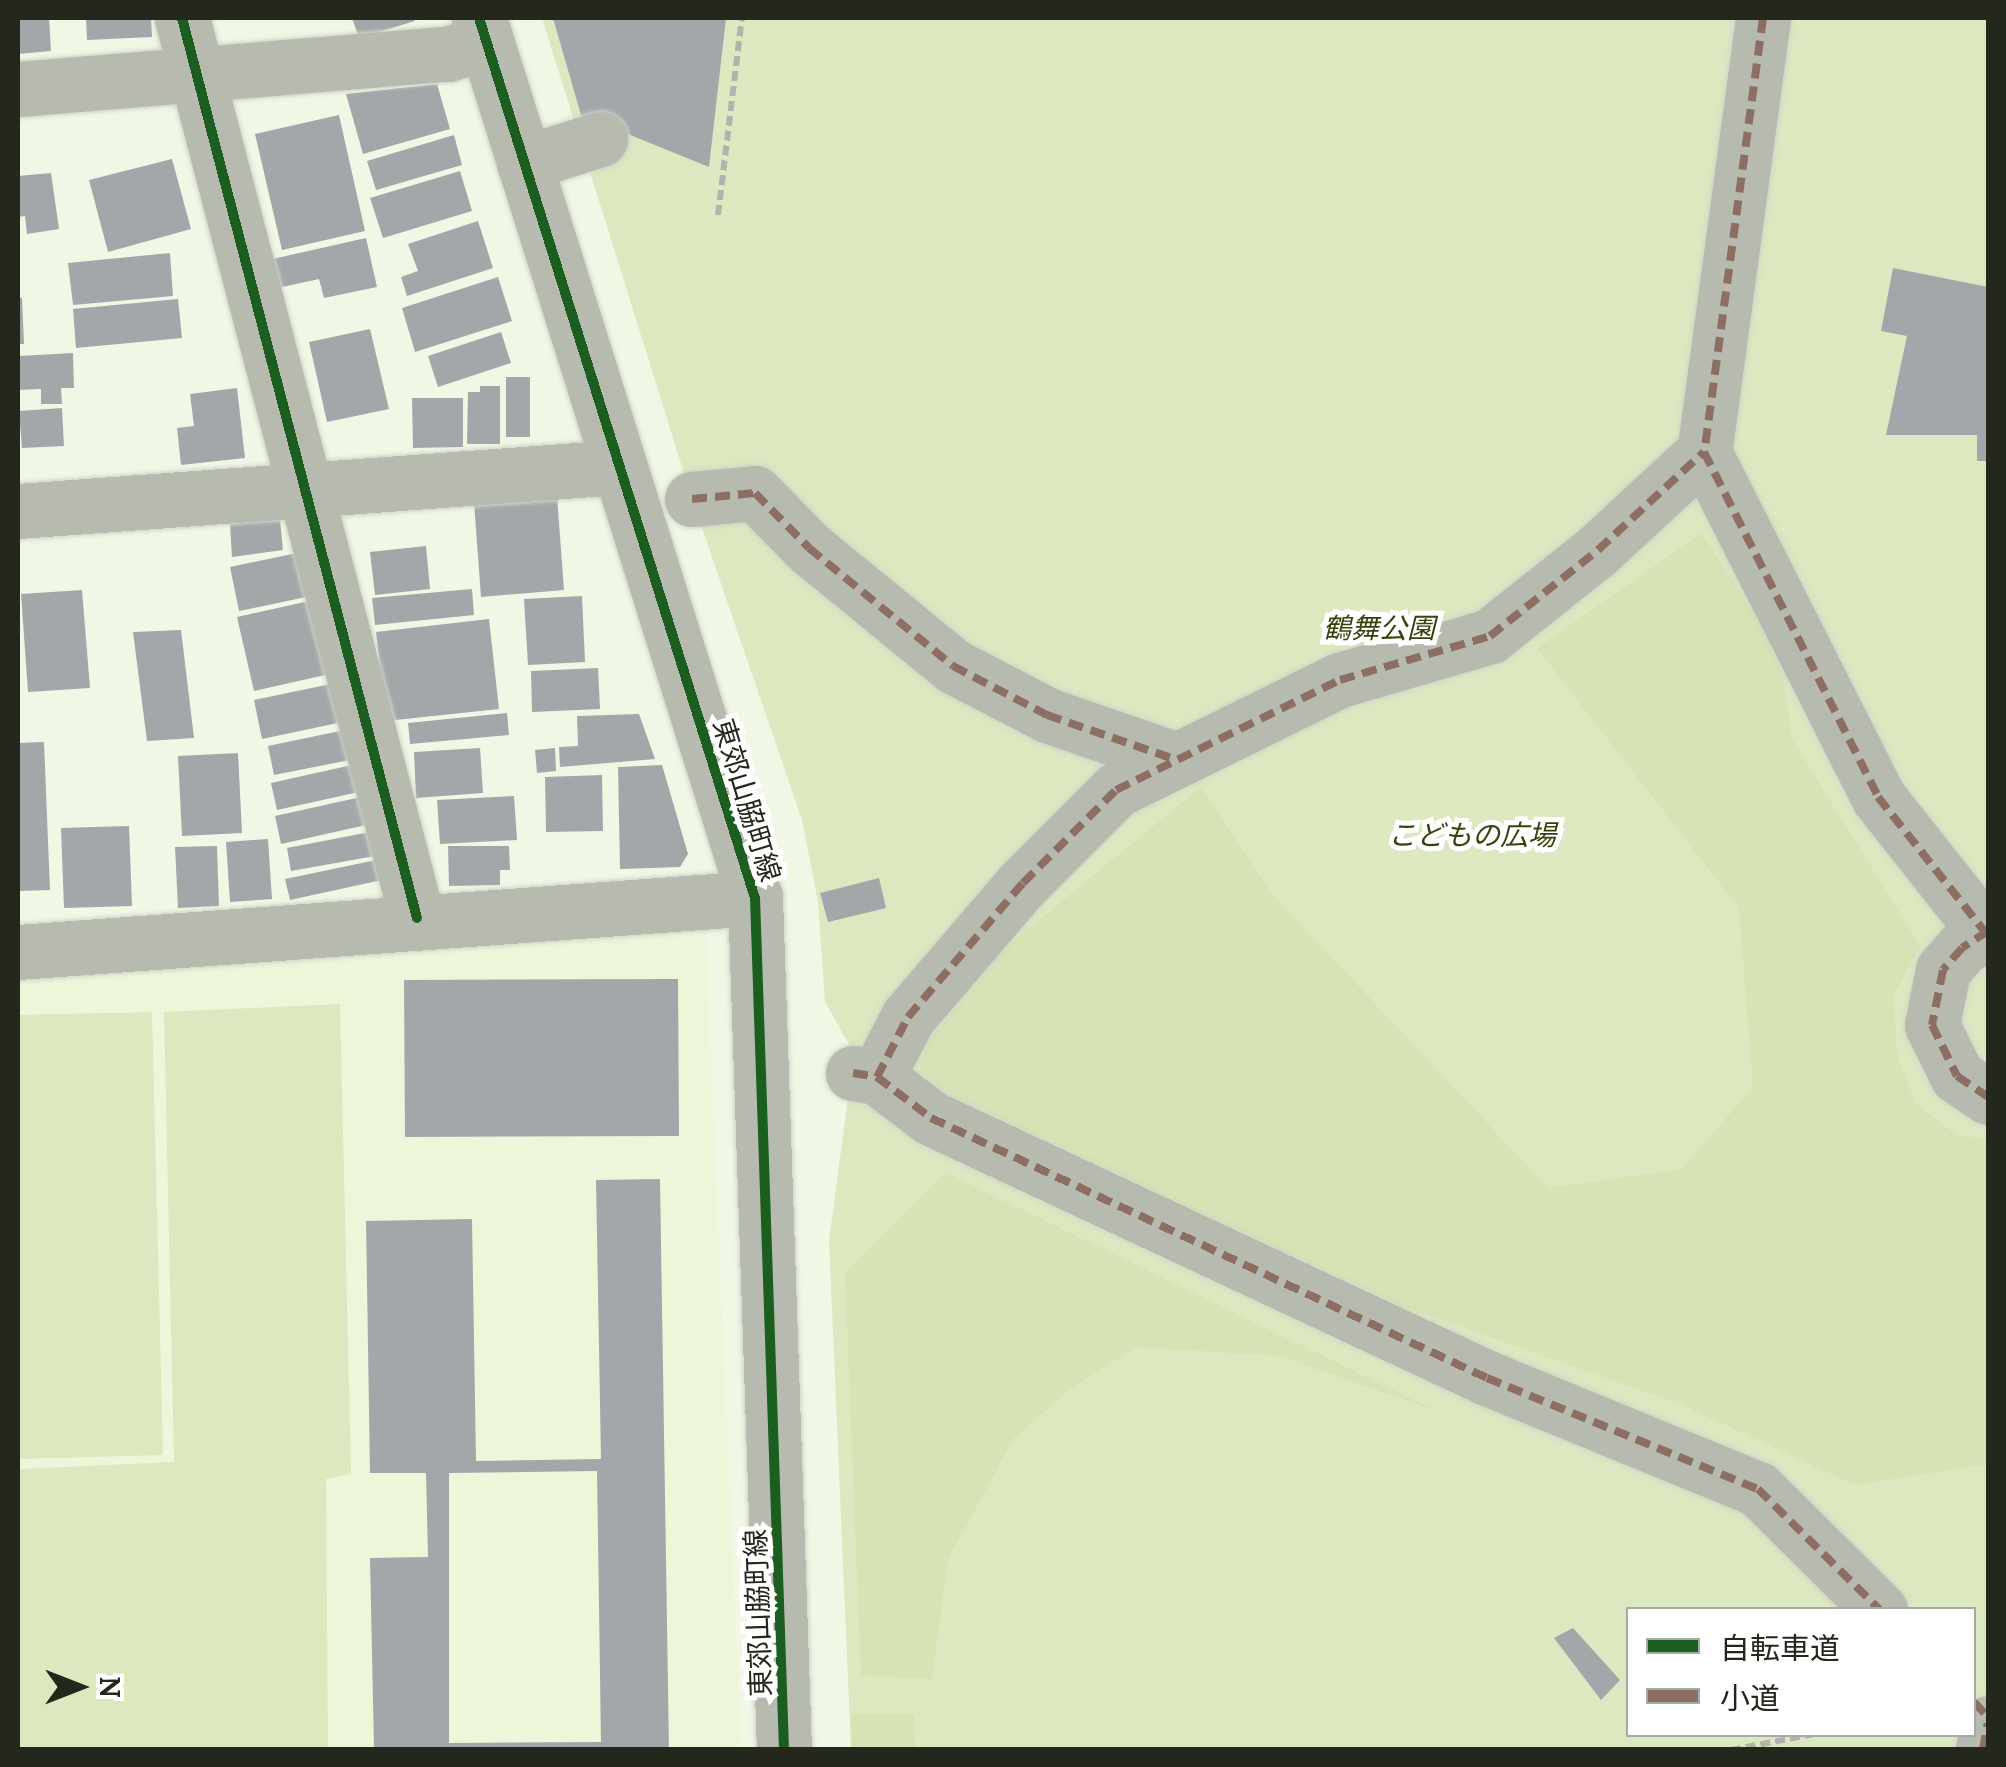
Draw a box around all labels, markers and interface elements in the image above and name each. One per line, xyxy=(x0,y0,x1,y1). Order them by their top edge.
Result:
park label: 鶴舞公園 xyxy=(1323,611,1435,645)
street label: 東郊山脇町線 xyxy=(706,715,788,885)
park label: こどもの広場 xyxy=(1388,818,1556,852)
street label: 東郊山脇町線 xyxy=(738,1528,778,1698)
legend xyxy=(1626,1607,1976,1737)
text: 自転車道 xyxy=(1720,1629,1840,1667)
north arrow xyxy=(30,1637,130,1737)
text: N xyxy=(92,1676,128,1698)
text: 小道 xyxy=(1720,1679,1780,1717)

